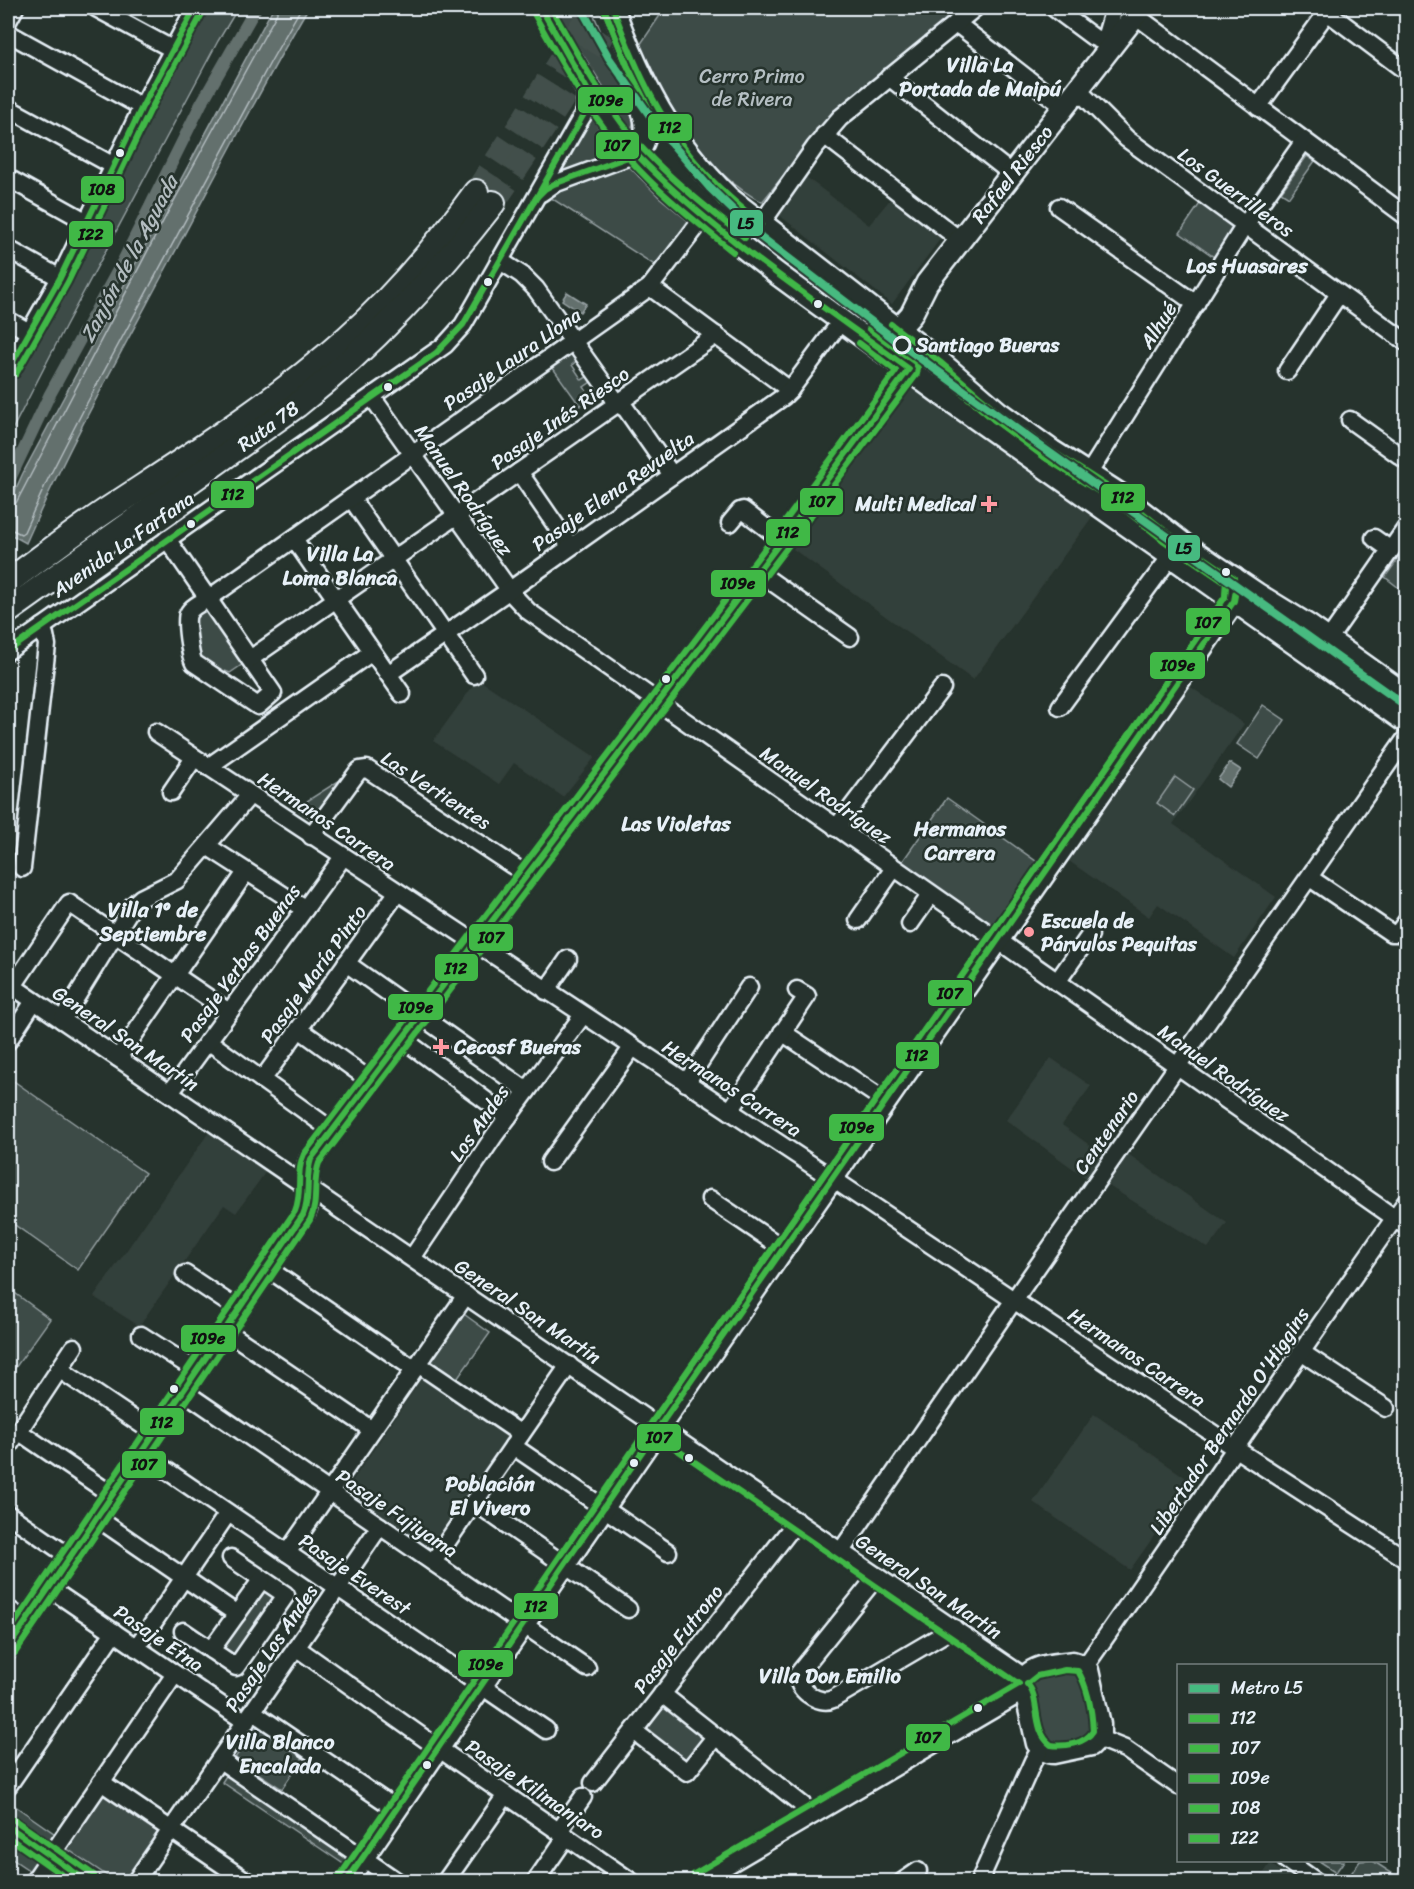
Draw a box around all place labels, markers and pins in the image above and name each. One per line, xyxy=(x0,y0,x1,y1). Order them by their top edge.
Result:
unlabelled marker xyxy=(114,147,126,159)
unlabelled marker xyxy=(482,276,494,288)
unlabelled marker xyxy=(812,298,824,310)
place label: Santiago Bueras xyxy=(915,328,1060,363)
marker: Santiago Bueras xyxy=(893,336,911,354)
unlabelled marker xyxy=(382,381,394,393)
place label: Multi Medical xyxy=(854,487,977,522)
marker: Multi Medical xyxy=(980,495,998,513)
unlabelled marker xyxy=(185,518,197,530)
unlabelled marker xyxy=(1220,566,1232,578)
unlabelled marker xyxy=(660,673,672,685)
place label: Escuela de Párvulos Pequitas xyxy=(1041,904,1198,962)
marker: Escuela de Párvulos Pequitas xyxy=(1022,925,1036,939)
place label: Cecosf Bueras xyxy=(453,1030,582,1065)
marker: Cecosf Bueras xyxy=(432,1038,450,1056)
unlabelled marker xyxy=(168,1383,180,1395)
unlabelled marker xyxy=(683,1452,695,1464)
unlabelled marker xyxy=(628,1457,640,1469)
unlabelled marker xyxy=(972,1702,984,1714)
unlabelled marker xyxy=(421,1759,433,1771)

